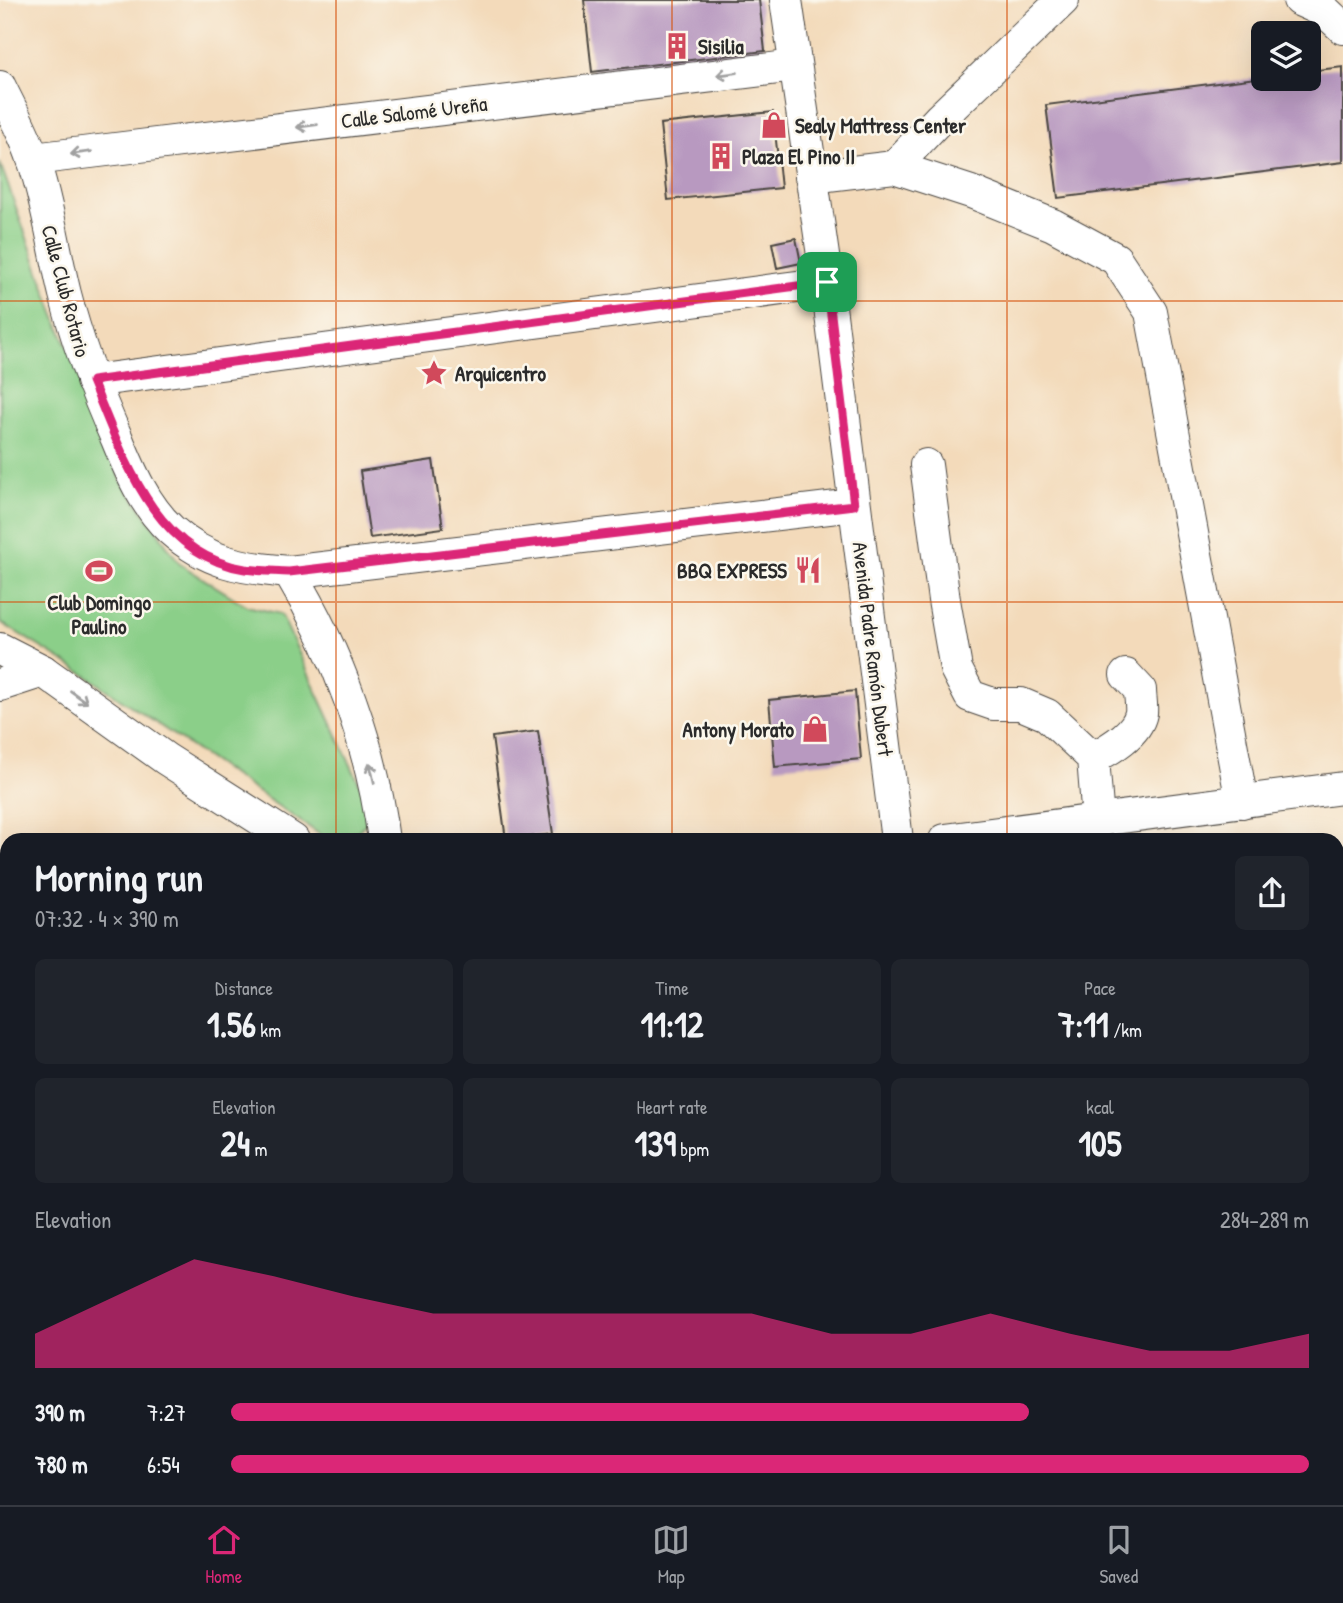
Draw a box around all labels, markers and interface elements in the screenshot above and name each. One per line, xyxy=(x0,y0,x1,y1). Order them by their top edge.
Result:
map controls xyxy=(1251,21,1321,91)
button: layers xyxy=(1251,21,1321,91)
building icon: Sisilia xyxy=(662,31,692,61)
place label: Sisilia xyxy=(698,32,744,61)
one-way arrow xyxy=(716,68,739,81)
street label: Calle Salomé Ureña xyxy=(339,89,489,135)
shop icon: Sealy Mattress Center xyxy=(759,110,789,140)
place label: Sealy Mattress Center xyxy=(795,111,967,141)
one-way arrow xyxy=(296,119,319,132)
building icon: Plaza El Pino II xyxy=(706,141,736,171)
place label: Plaza El Pino II xyxy=(742,142,855,171)
one-way arrow xyxy=(70,147,93,160)
street label: Calle Club Rotario xyxy=(34,222,98,360)
pin xyxy=(797,252,857,312)
icon: arrive xyxy=(808,263,846,301)
place icon: Arquicentro xyxy=(419,358,449,388)
place label: Arquicentro xyxy=(455,359,546,389)
street label: Avenida Padre Ramón Dubert xyxy=(845,540,901,759)
restaurant icon: BBQ EXPRESS xyxy=(793,555,823,585)
sports icon: Club Domingo Paulino xyxy=(84,556,114,586)
place label: BBQ EXPRESS xyxy=(677,556,787,585)
place label: Club Domingo Paulino xyxy=(47,588,151,641)
one-way arrow xyxy=(69,690,88,704)
shop icon: Antony Morato xyxy=(800,714,830,744)
place label: Antony Morato xyxy=(682,715,795,745)
one-way arrow xyxy=(365,762,379,785)
text: Morning run xyxy=(35,851,203,903)
button: share xyxy=(1235,856,1309,930)
text: 07:32 · 4 × 390 m xyxy=(35,903,179,934)
text: Distance xyxy=(215,975,273,1001)
text: Time xyxy=(655,975,689,1001)
text: Pace xyxy=(1084,975,1116,1001)
text: 1.56 xyxy=(207,1001,256,1048)
text: 11:12 xyxy=(641,1001,703,1048)
text: 7:11 xyxy=(1058,1001,1109,1048)
text: km xyxy=(256,1017,281,1043)
text: /km xyxy=(1109,1017,1142,1043)
text: Elevation xyxy=(212,1094,276,1120)
text: Heart rate xyxy=(637,1094,707,1120)
text: kcal xyxy=(1086,1094,1114,1120)
text: 24 xyxy=(221,1120,250,1167)
text: 139 xyxy=(635,1120,676,1167)
text: 105 xyxy=(1078,1120,1122,1167)
text: m xyxy=(250,1136,267,1162)
text: bpm xyxy=(676,1136,709,1162)
text: Elevation xyxy=(35,1204,111,1235)
text: 284–289 m xyxy=(1220,1204,1309,1235)
text: 390 m xyxy=(35,1397,85,1428)
text: 7:27 xyxy=(147,1397,186,1428)
text: 780 m xyxy=(35,1449,88,1480)
text: 6:54 xyxy=(147,1449,180,1480)
tab: Home xyxy=(205,1521,243,1589)
tab: Map xyxy=(652,1521,690,1589)
tab: Saved xyxy=(1100,1521,1138,1589)

